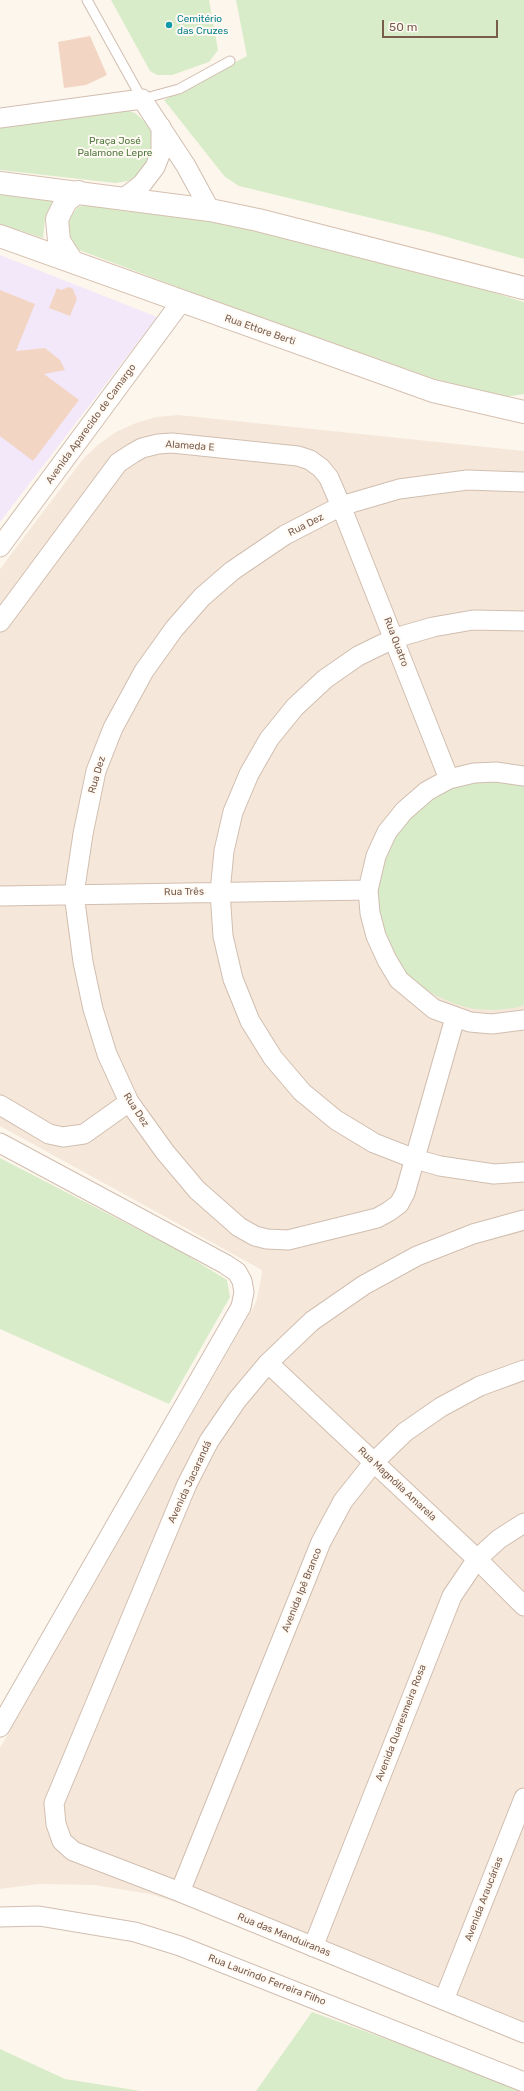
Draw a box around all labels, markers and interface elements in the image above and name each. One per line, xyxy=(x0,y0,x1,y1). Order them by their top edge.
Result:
scale bar xyxy=(384,12,500,38)
place label: Cemitério das Cruzes xyxy=(177,13,228,36)
marker: Cemitério das Cruzes xyxy=(164,20,174,30)
text: 50 m xyxy=(389,20,417,34)
park label: Praça José Palamone Lepre xyxy=(78,135,152,158)
street label: Rua Ettore Berti xyxy=(223,312,297,348)
street label: Avenida Aparecido de Camargo xyxy=(43,362,139,486)
street label: Alameda E xyxy=(165,438,215,454)
street label: Rua Dez xyxy=(286,511,326,539)
street label: Rua Quatro xyxy=(381,616,411,668)
street label: Rua Dez xyxy=(86,755,108,795)
street label: Rua Três xyxy=(164,886,204,898)
street label: Rua Dez xyxy=(121,1091,151,1129)
street label: Avenida Jacarandá xyxy=(166,1439,214,1525)
street label: Rua Magnólia Amarela xyxy=(355,1445,439,1523)
street label: Avenida Ipê Branco xyxy=(280,1546,324,1634)
street label: Avenida Quaresmeira Rosa xyxy=(373,1663,429,1783)
street label: Avenida Araucárias xyxy=(462,1855,506,1943)
street label: Rua das Manduiranas xyxy=(236,1911,332,1959)
street label: Rua Laurindo Ferreira Filho xyxy=(206,1952,328,2008)

